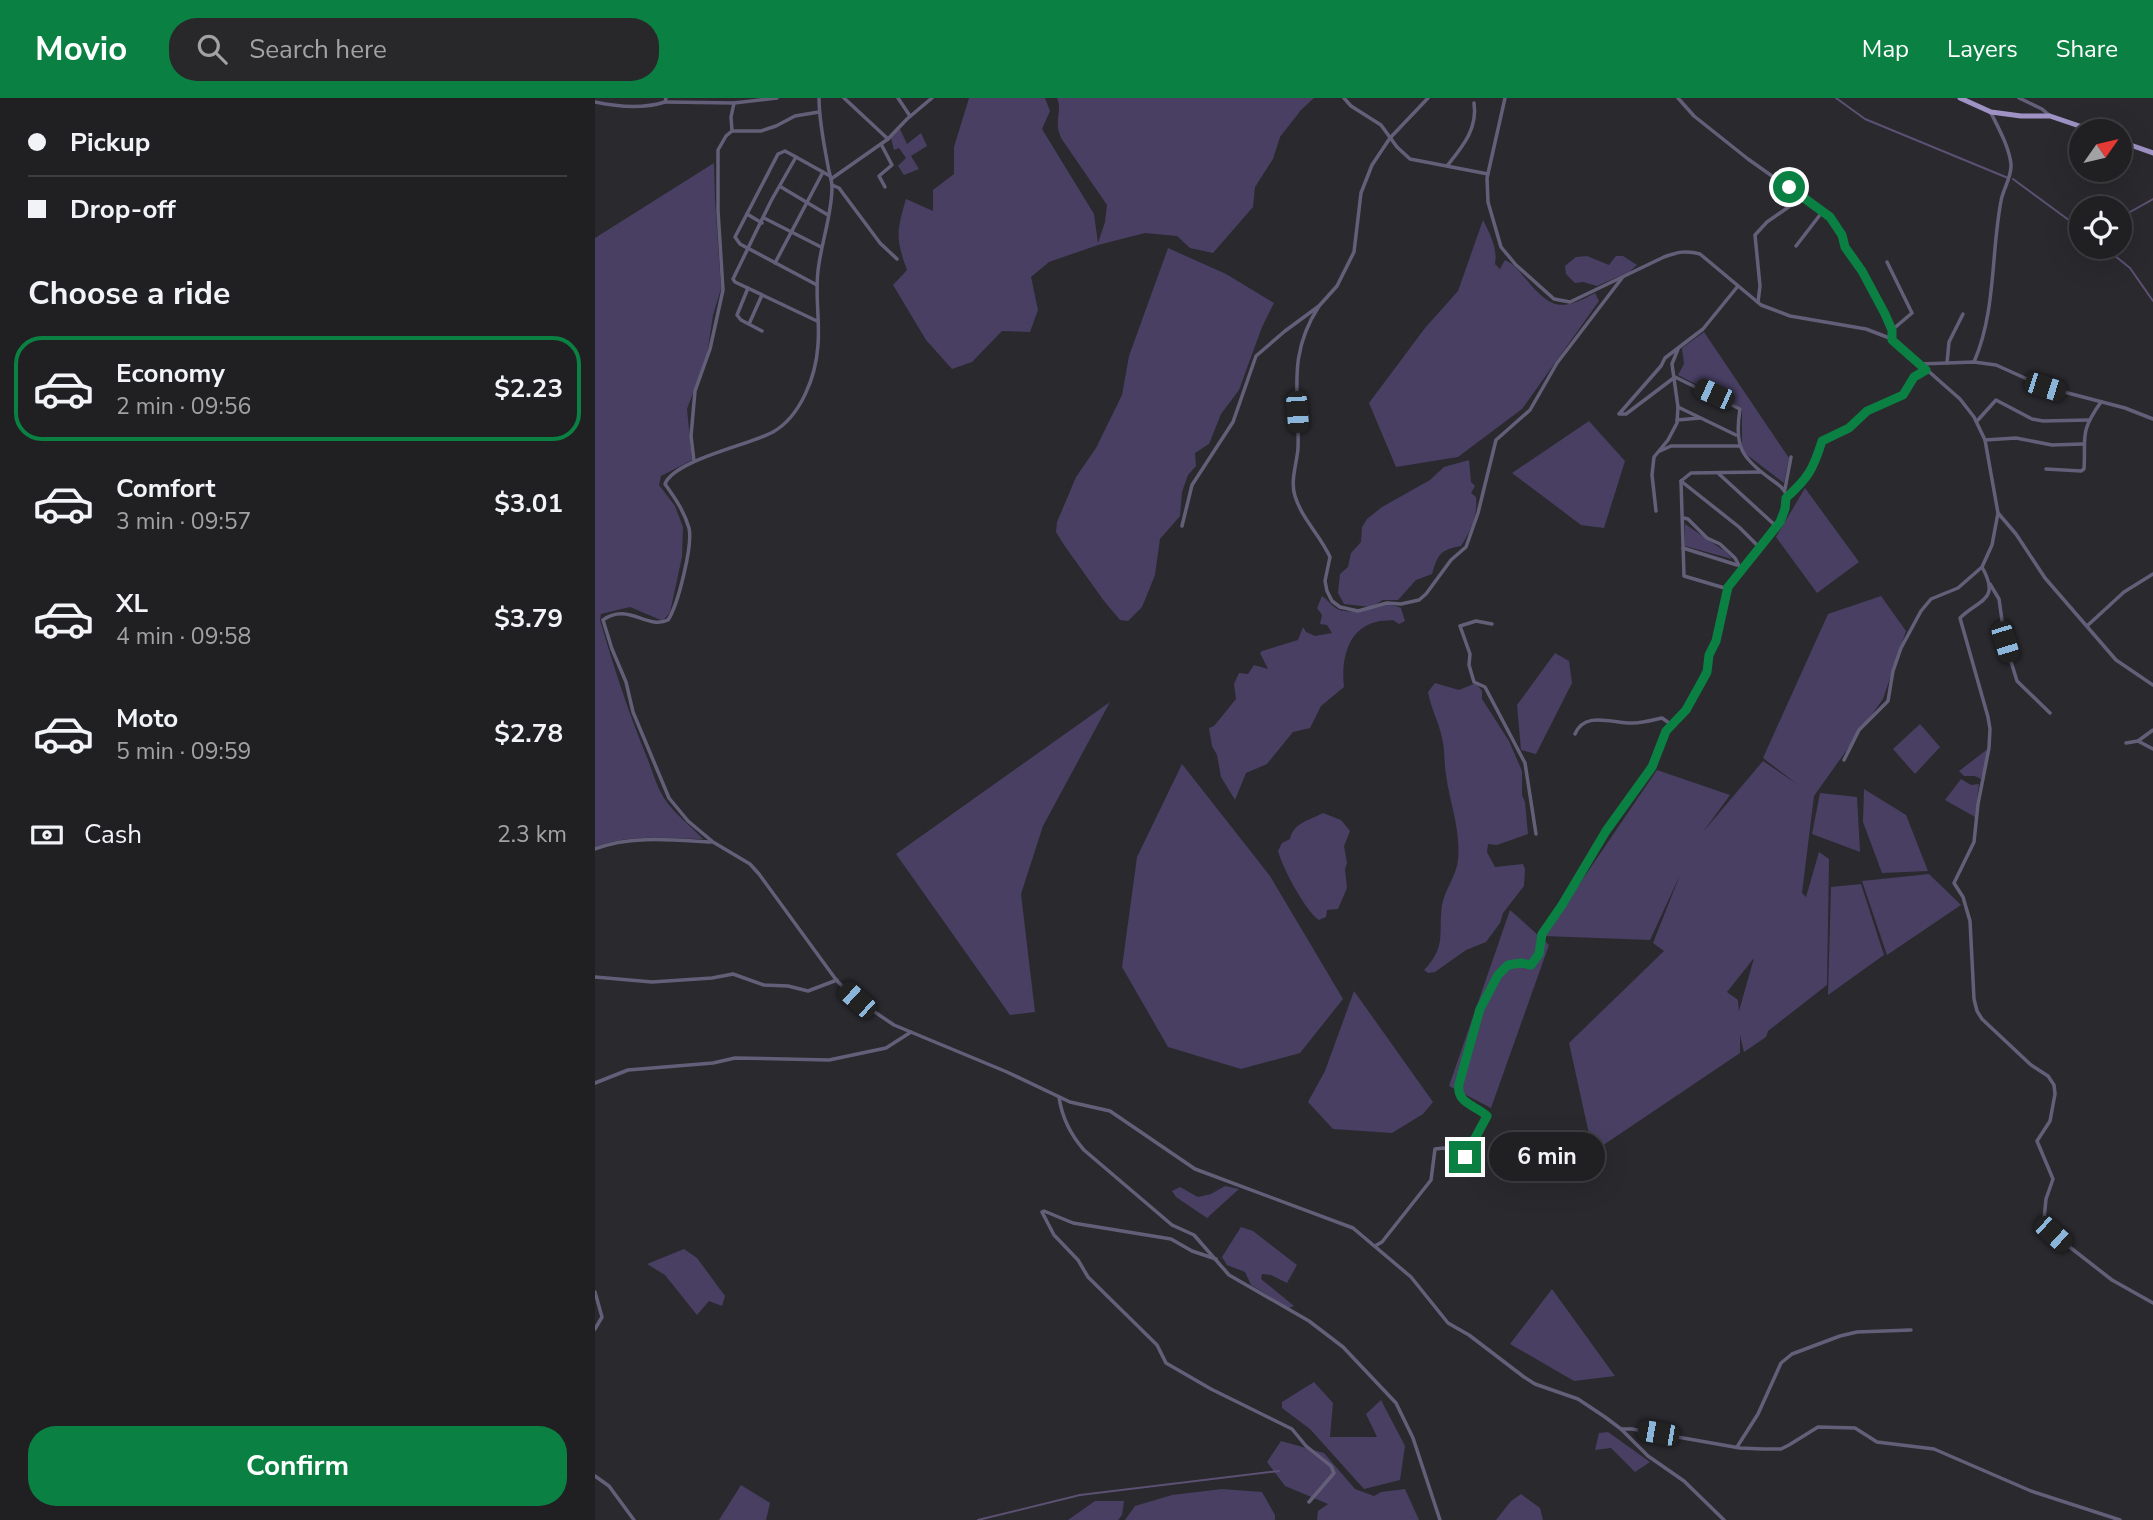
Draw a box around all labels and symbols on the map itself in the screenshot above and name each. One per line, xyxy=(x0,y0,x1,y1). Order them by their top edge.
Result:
north arrow xyxy=(2069,119,2131,182)
route start xyxy=(1773,171,1805,203)
car xyxy=(2022,371,2069,403)
car xyxy=(1691,376,1738,412)
car xyxy=(1286,390,1309,434)
car xyxy=(1989,619,2022,665)
car xyxy=(835,978,880,1022)
callout: 6 min xyxy=(1489,1132,1605,1182)
route end xyxy=(1449,1141,1481,1173)
car xyxy=(2031,1212,2076,1256)
car xyxy=(1636,1419,1681,1447)

